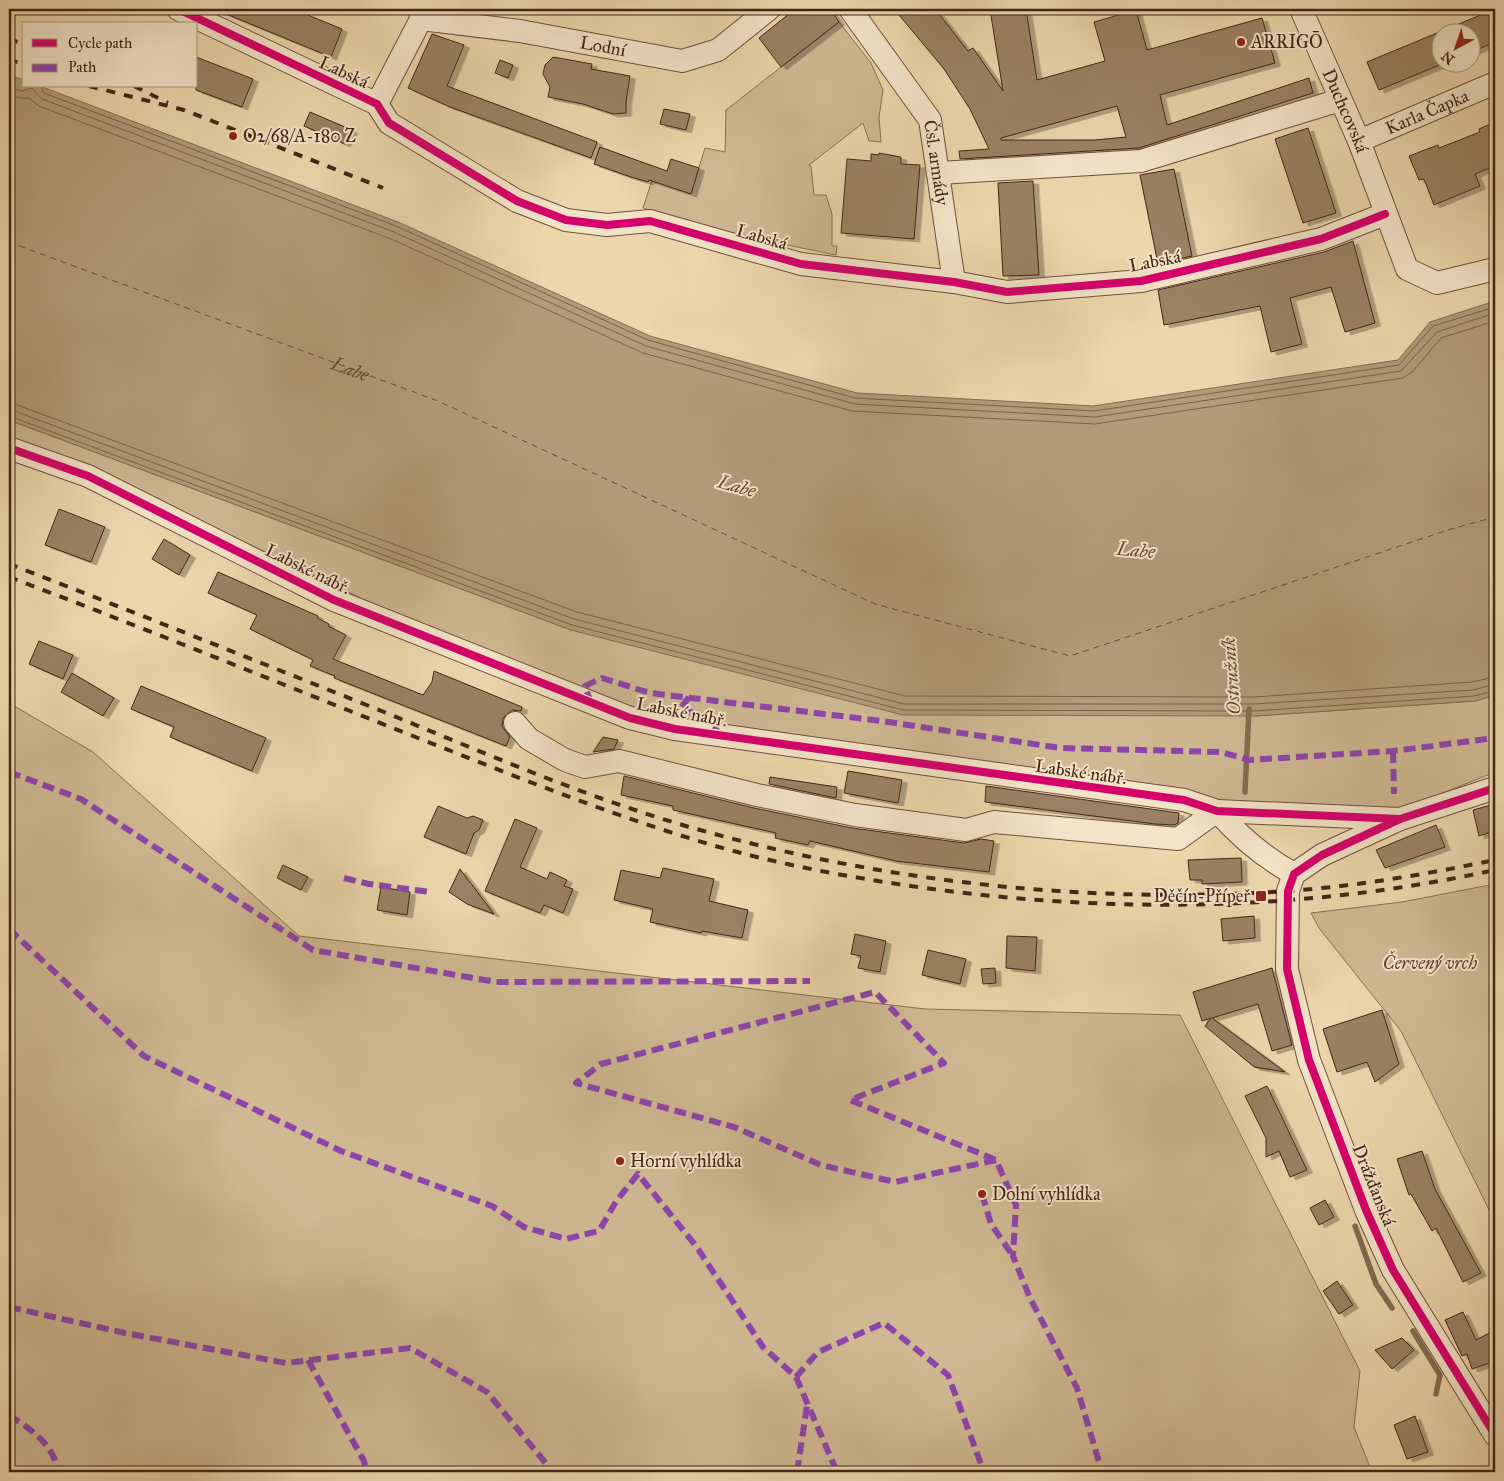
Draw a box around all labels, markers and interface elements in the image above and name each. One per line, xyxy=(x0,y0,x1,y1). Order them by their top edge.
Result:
legend xyxy=(22,22,198,88)
north arrow xyxy=(1432,22,1482,72)
street label: Lodní xyxy=(578,31,629,62)
place label: ARRIGŌ xyxy=(1250,31,1323,53)
text: Cycle path xyxy=(68,34,133,52)
marker: ARRIGŌ xyxy=(1235,36,1247,48)
text: N xyxy=(1438,47,1458,68)
street label: Labská xyxy=(316,51,373,93)
text: Path xyxy=(68,58,97,76)
street label: Duchcovská xyxy=(1318,65,1373,156)
street label: Karla Čapka xyxy=(1382,84,1472,139)
street label: Čsl. armády xyxy=(919,118,954,207)
place label: O2/68/A-180 Z xyxy=(243,125,356,147)
marker: O2/68/A-180 Z xyxy=(227,130,239,142)
street label: Labská xyxy=(734,219,790,255)
street label: Labská xyxy=(1127,245,1183,277)
water label: Labe xyxy=(327,351,373,386)
water label: Labe xyxy=(714,469,759,503)
water label: Labe xyxy=(1115,537,1157,563)
street label: Labské nábř. xyxy=(262,539,354,599)
water label: Ostružník xyxy=(1217,636,1245,715)
street label: Labské nábř. xyxy=(635,692,729,732)
street label: Labské nábř. xyxy=(1034,755,1128,789)
place label: Děčín-Přípeř xyxy=(1153,885,1250,907)
marker: Děčín-Přípeř xyxy=(1254,889,1268,903)
park label: Červený vrch xyxy=(1383,950,1477,974)
street label: Drážďanská xyxy=(1348,1141,1401,1229)
place label: Horní vyhlídka xyxy=(630,1150,742,1172)
marker: Horní vyhlídka xyxy=(614,1155,626,1167)
place label: Dolní vyhlídka xyxy=(992,1183,1101,1205)
marker: Dolní vyhlídka xyxy=(976,1188,988,1200)

